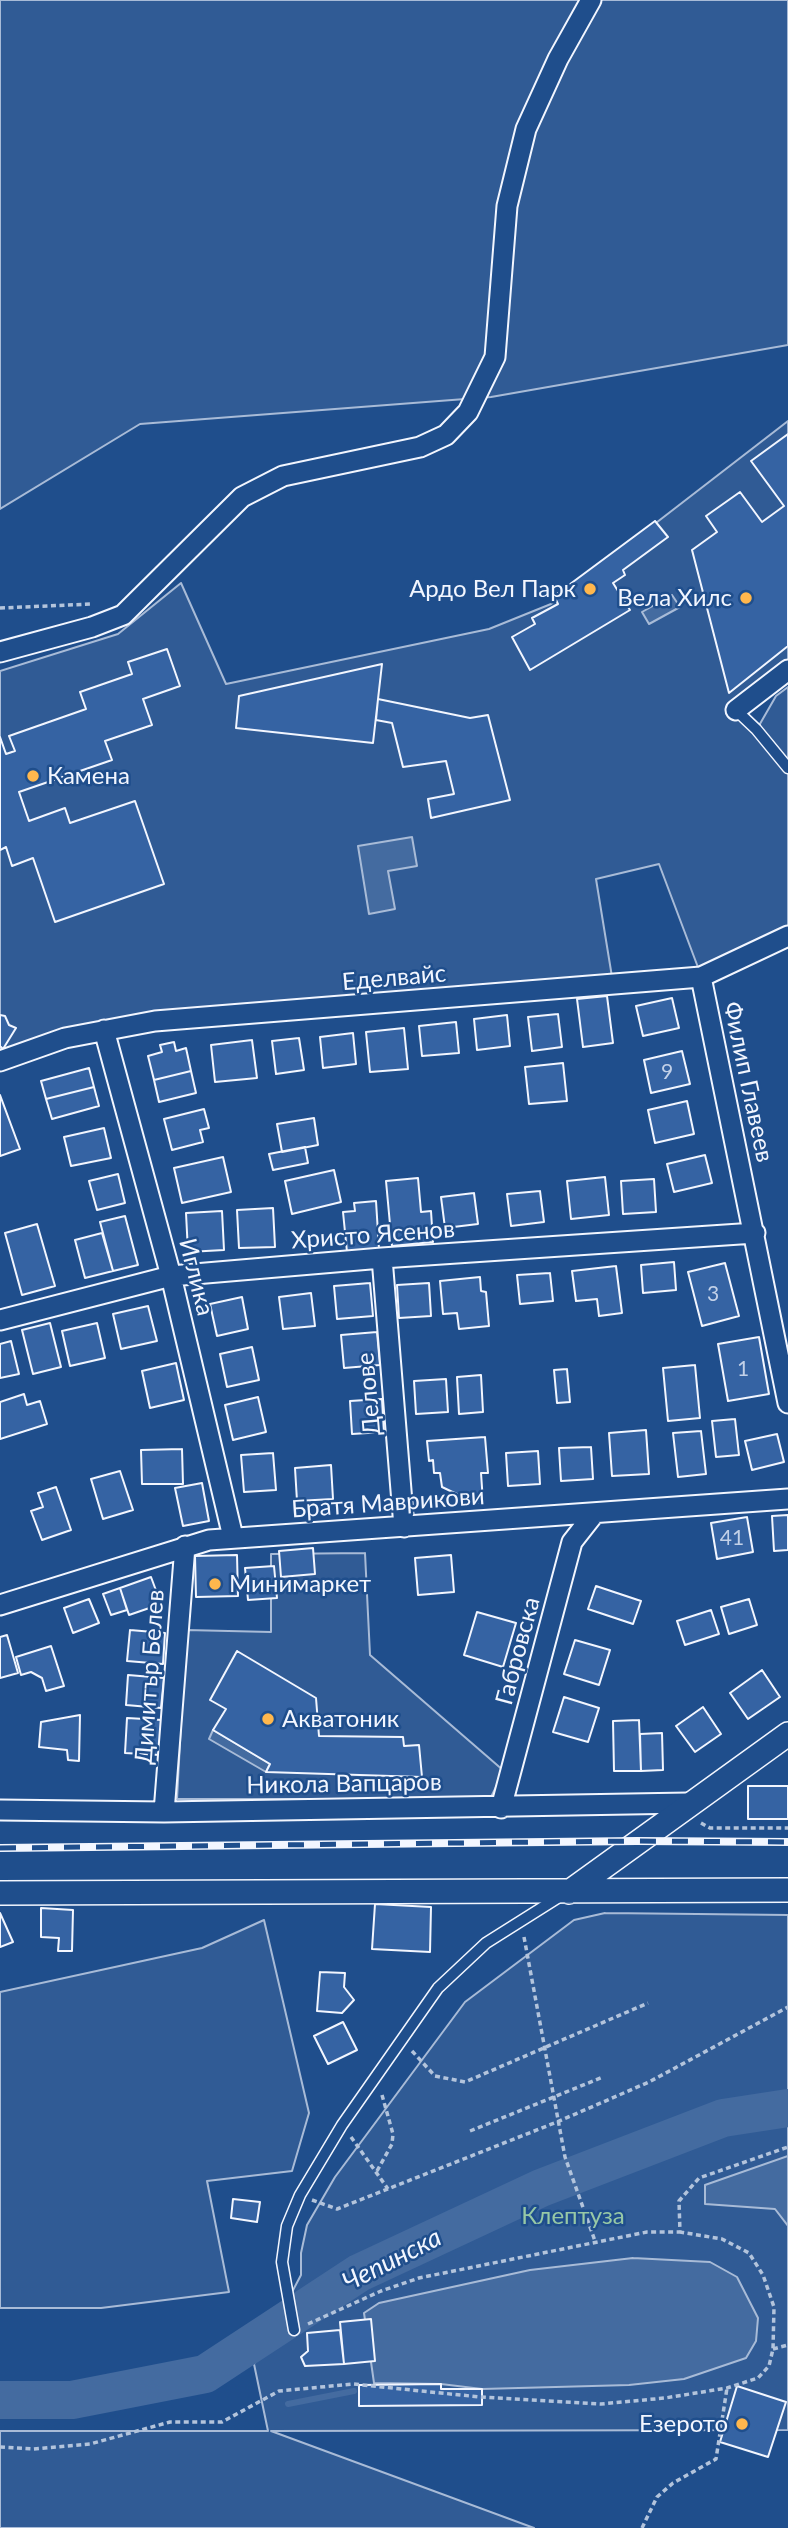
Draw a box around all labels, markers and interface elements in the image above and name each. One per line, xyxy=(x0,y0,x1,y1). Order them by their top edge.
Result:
place label: Ардо Вел Парк xyxy=(409,575,576,603)
marker: Ардо Вел Парк xyxy=(582,581,598,597)
place label: Вела Хилс xyxy=(617,584,732,612)
marker: Вела Хилс xyxy=(738,590,754,606)
place label: Камена xyxy=(47,762,130,790)
marker: Камена xyxy=(25,768,41,784)
street label: Еделвайс xyxy=(341,959,447,997)
street label: Филип Главеев xyxy=(717,999,779,1165)
house number: 9 xyxy=(661,1059,673,1085)
street label: Христо Ясенов xyxy=(290,1215,456,1255)
street label: Иглика xyxy=(172,1235,220,1319)
house number: 3 xyxy=(707,1281,719,1307)
street label: Делове xyxy=(351,1351,387,1437)
house number: 1 xyxy=(737,1356,749,1382)
street label: Братя Маврикови xyxy=(290,1482,486,1524)
house number: 41 xyxy=(720,1525,744,1551)
place label: Минимаркет xyxy=(229,1570,371,1598)
marker: Минимаркет xyxy=(207,1576,223,1592)
street label: Димитър Белев xyxy=(130,1589,170,1765)
street label: Габровска xyxy=(490,1594,546,1708)
place label: Акватоник xyxy=(282,1705,399,1733)
marker: Акватоник xyxy=(260,1711,276,1727)
street label: Никола Вапцаров xyxy=(246,1768,442,1800)
park label: Клептуза xyxy=(521,2202,625,2230)
water label: Чепинска xyxy=(337,2222,447,2298)
place label: Езерото xyxy=(639,2410,728,2438)
marker: Езерото xyxy=(734,2416,750,2432)

